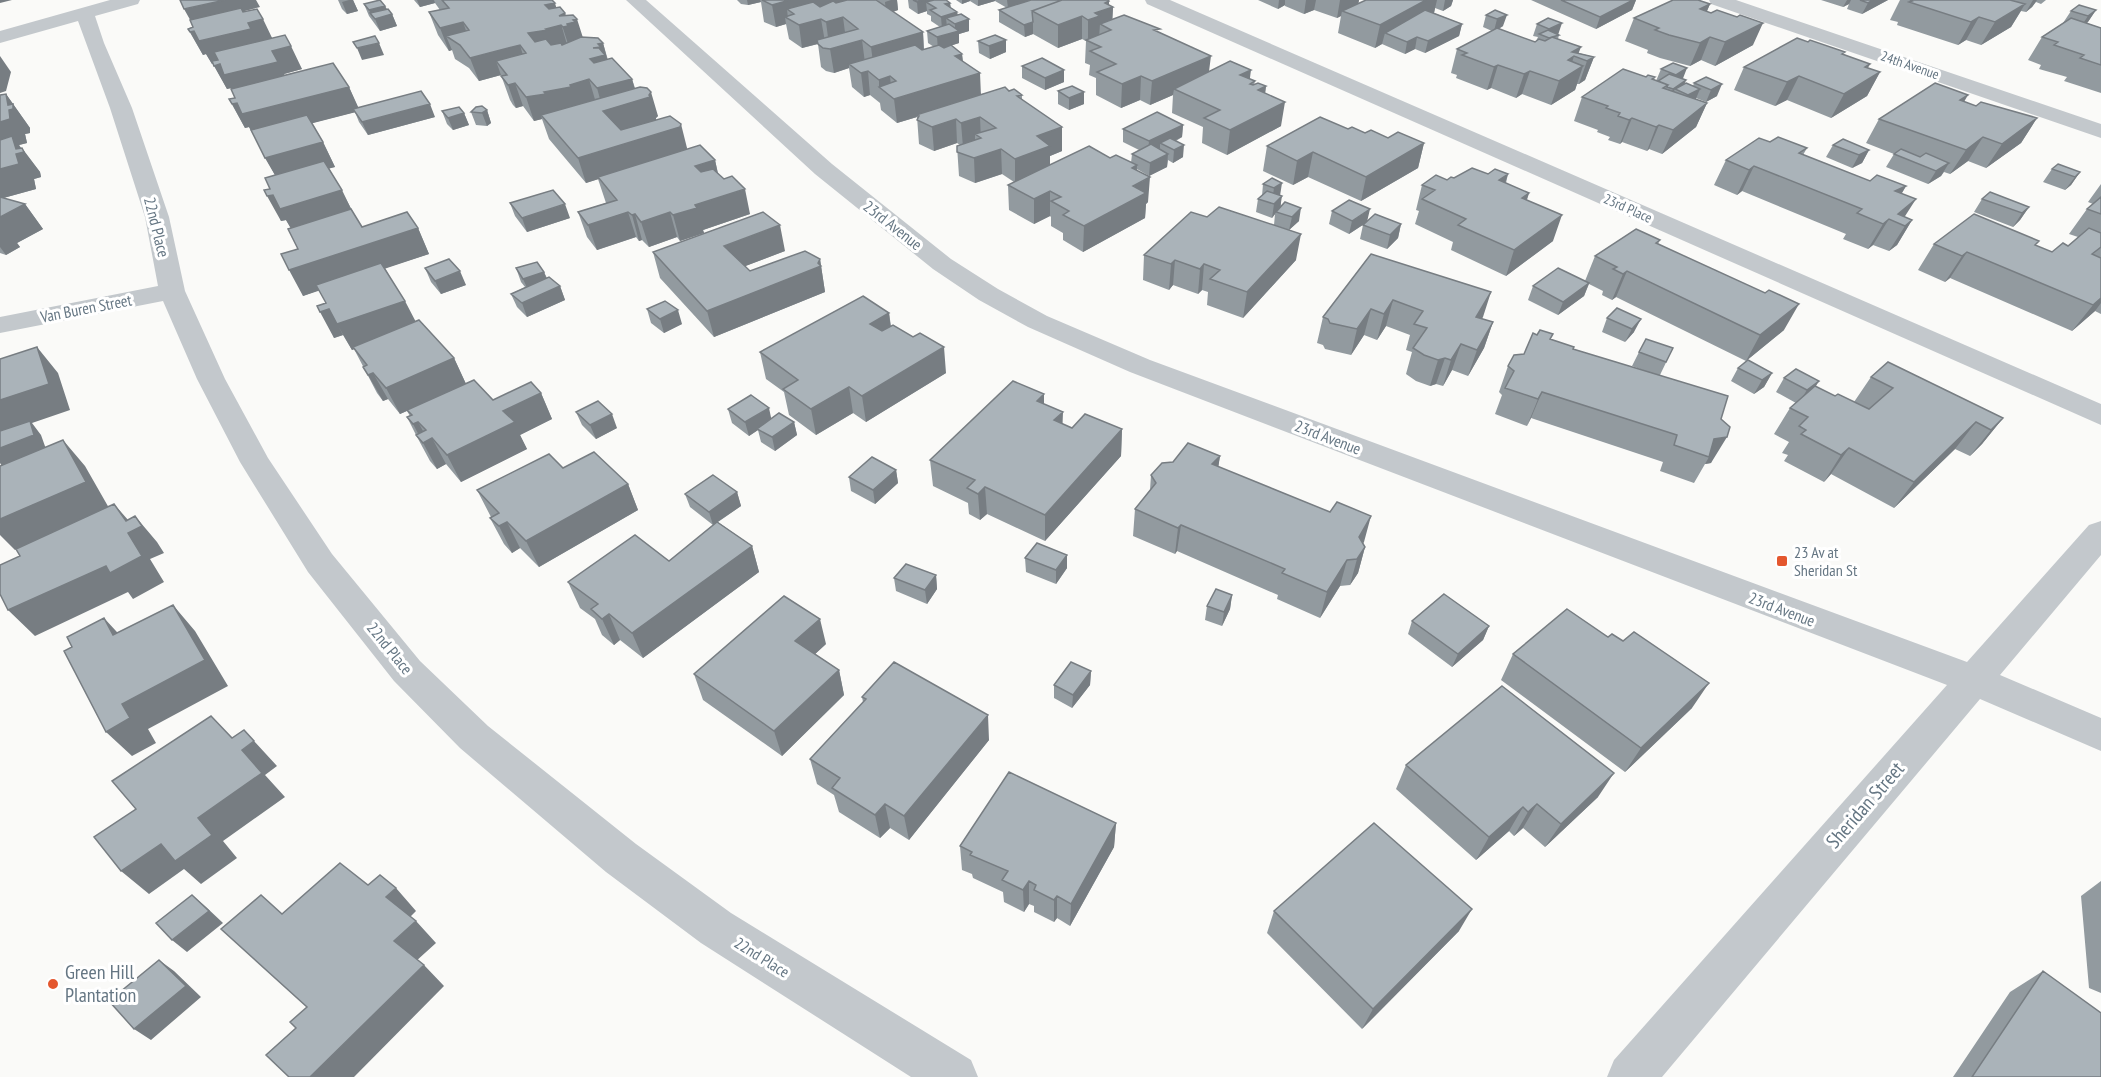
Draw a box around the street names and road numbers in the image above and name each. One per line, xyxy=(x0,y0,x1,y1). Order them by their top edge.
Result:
street label: 24th Avenue xyxy=(1878,47,1942,83)
street label: 23rd Place xyxy=(1601,189,1655,227)
street label: 22nd Place xyxy=(140,195,174,259)
street label: 23rd Avenue xyxy=(860,196,926,254)
street label: Van Buren Street xyxy=(38,289,134,327)
street label: 23rd Avenue xyxy=(1292,415,1364,459)
street label: 23rd Avenue xyxy=(1746,587,1818,631)
street label: 22nd Place xyxy=(363,618,417,678)
street label: Sheridan Street xyxy=(1820,756,1910,854)
street label: 22nd Place xyxy=(731,932,793,982)

